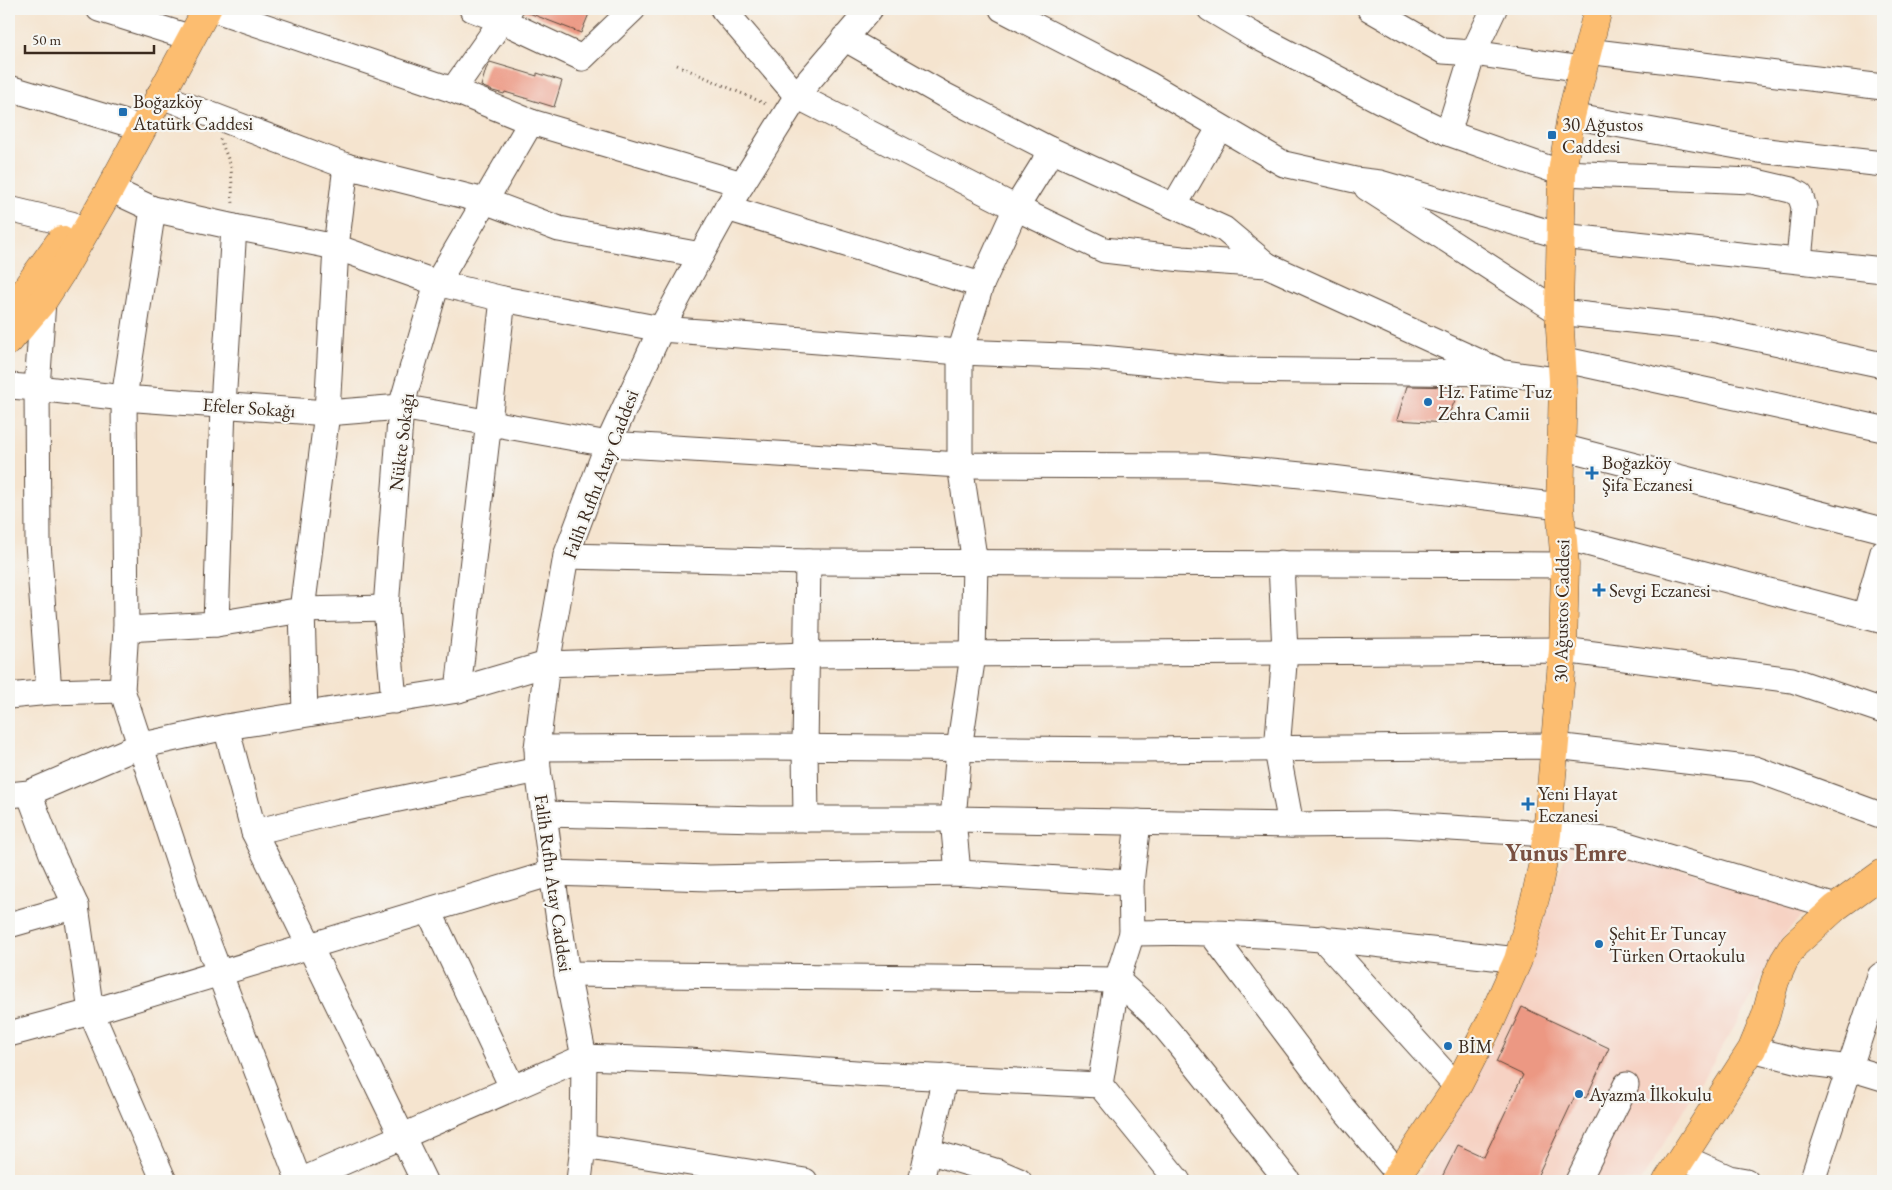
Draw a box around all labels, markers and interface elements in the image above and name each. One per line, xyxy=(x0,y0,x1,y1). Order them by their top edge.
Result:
scale bar xyxy=(25,22,154,54)
text: 50 m xyxy=(32,30,61,49)
place label: Boğazköy Atatürk Caddesi xyxy=(132,89,254,136)
marker: Boğazköy Atatürk Caddesi xyxy=(117,106,129,118)
place label: 30 Ağustos Caddesi xyxy=(1562,112,1643,159)
marker: 30 Ağustos Caddesi xyxy=(1546,129,1558,141)
place label: Hz. Fatime Tuz Zehra Camii xyxy=(1438,379,1553,426)
street label: Falih Rıfhı Atay Caddesi xyxy=(557,386,644,562)
street label: Nükte Sokağı xyxy=(383,391,420,492)
street label: Efeler Sokağı xyxy=(202,392,297,423)
marker: Hz. Fatime Tuz Zehra Camii xyxy=(1422,396,1434,408)
place label: Boğazköy Şifa Eczanesi xyxy=(1602,450,1693,497)
marker: Boğazköy Şifa Eczanesi xyxy=(1586,467,1598,479)
street label: 30 Ağustos Caddesi xyxy=(1548,539,1575,683)
place label: Sevgi Eczanesi xyxy=(1609,578,1711,603)
marker: Sevgi Eczanesi xyxy=(1593,584,1605,596)
place label: Yeni Hayat Eczanesi xyxy=(1538,781,1617,828)
street label: Falih Rıfhı Atay Caddesi xyxy=(529,793,578,974)
marker: Yeni Hayat Eczanesi xyxy=(1522,798,1534,810)
district label: Yunus Emre xyxy=(1505,837,1627,868)
place label: Şehit Er Tuncay Türken Ortaokulu xyxy=(1609,921,1745,968)
marker: Şehit Er Tuncay Türken Ortaokulu xyxy=(1593,938,1605,950)
place label: BİM xyxy=(1458,1034,1493,1059)
marker: BİM xyxy=(1442,1040,1454,1052)
place label: Ayazma İlkokulu xyxy=(1588,1082,1712,1107)
marker: Ayazma İlkokulu xyxy=(1573,1088,1585,1100)

